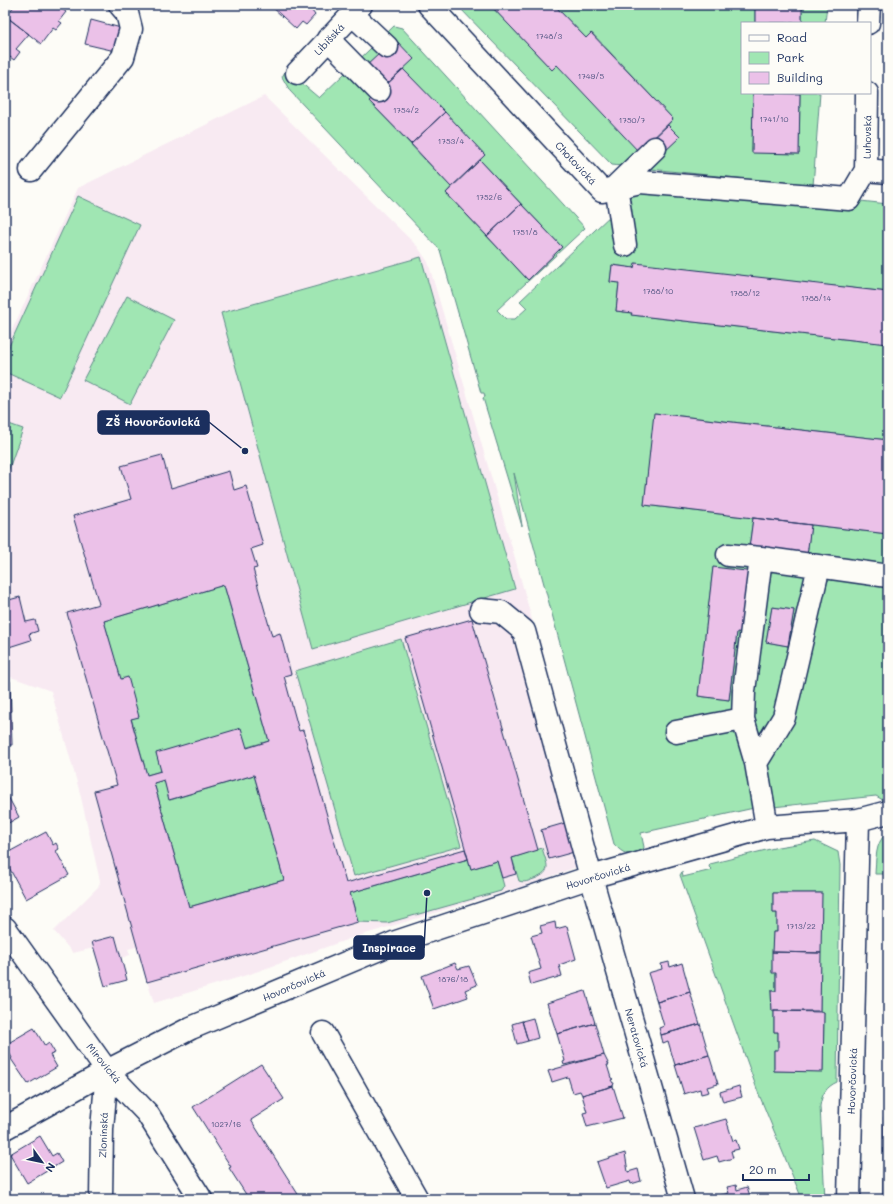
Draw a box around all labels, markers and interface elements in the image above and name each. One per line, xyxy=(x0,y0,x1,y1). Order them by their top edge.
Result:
street label: Libišská xyxy=(311,20,347,58)
legend xyxy=(741,22,871,94)
text: Road xyxy=(777,29,807,45)
house number: 1748/3 xyxy=(536,31,563,41)
text: Park xyxy=(777,49,804,65)
text: Building xyxy=(777,69,823,85)
house number: 1749/5 xyxy=(578,71,604,81)
house number: 1754/2 xyxy=(393,105,419,115)
house number: 1741/10 xyxy=(759,114,789,124)
house number: 1750/7 xyxy=(619,115,646,125)
street label: Luhovská xyxy=(860,115,874,159)
house number: 1753/4 xyxy=(438,136,464,146)
street label: Chotovická xyxy=(552,138,600,188)
house number: 1752/6 xyxy=(476,192,502,202)
house number: 1751/8 xyxy=(512,227,538,237)
house number: 1788/10 xyxy=(643,286,673,296)
house number: 1788/12 xyxy=(730,288,760,298)
house number: 1788/14 xyxy=(801,293,831,303)
callout: ZŠ Hovorčovická xyxy=(98,411,209,434)
text: ZŠ Hovorčovická xyxy=(106,414,201,429)
street label: Hovorčovická xyxy=(564,860,632,892)
house number: 1713/22 xyxy=(786,921,816,931)
callout: Inspirace xyxy=(354,936,424,959)
text: Inspirace xyxy=(362,940,416,955)
street label: Hovorčovická xyxy=(260,965,328,1005)
house number: 1876/18 xyxy=(438,974,468,984)
street label: Neratovická xyxy=(622,1007,652,1069)
street label: Mirovická xyxy=(84,1040,124,1086)
street label: Hovorčovická xyxy=(844,1047,860,1115)
street label: Zlonínská xyxy=(95,1112,111,1158)
house number: 1027/16 xyxy=(211,1119,241,1129)
north arrow xyxy=(22,1142,62,1182)
scale bar xyxy=(743,1156,809,1182)
text: N xyxy=(42,1160,59,1175)
text: 20 m xyxy=(749,1161,777,1177)

